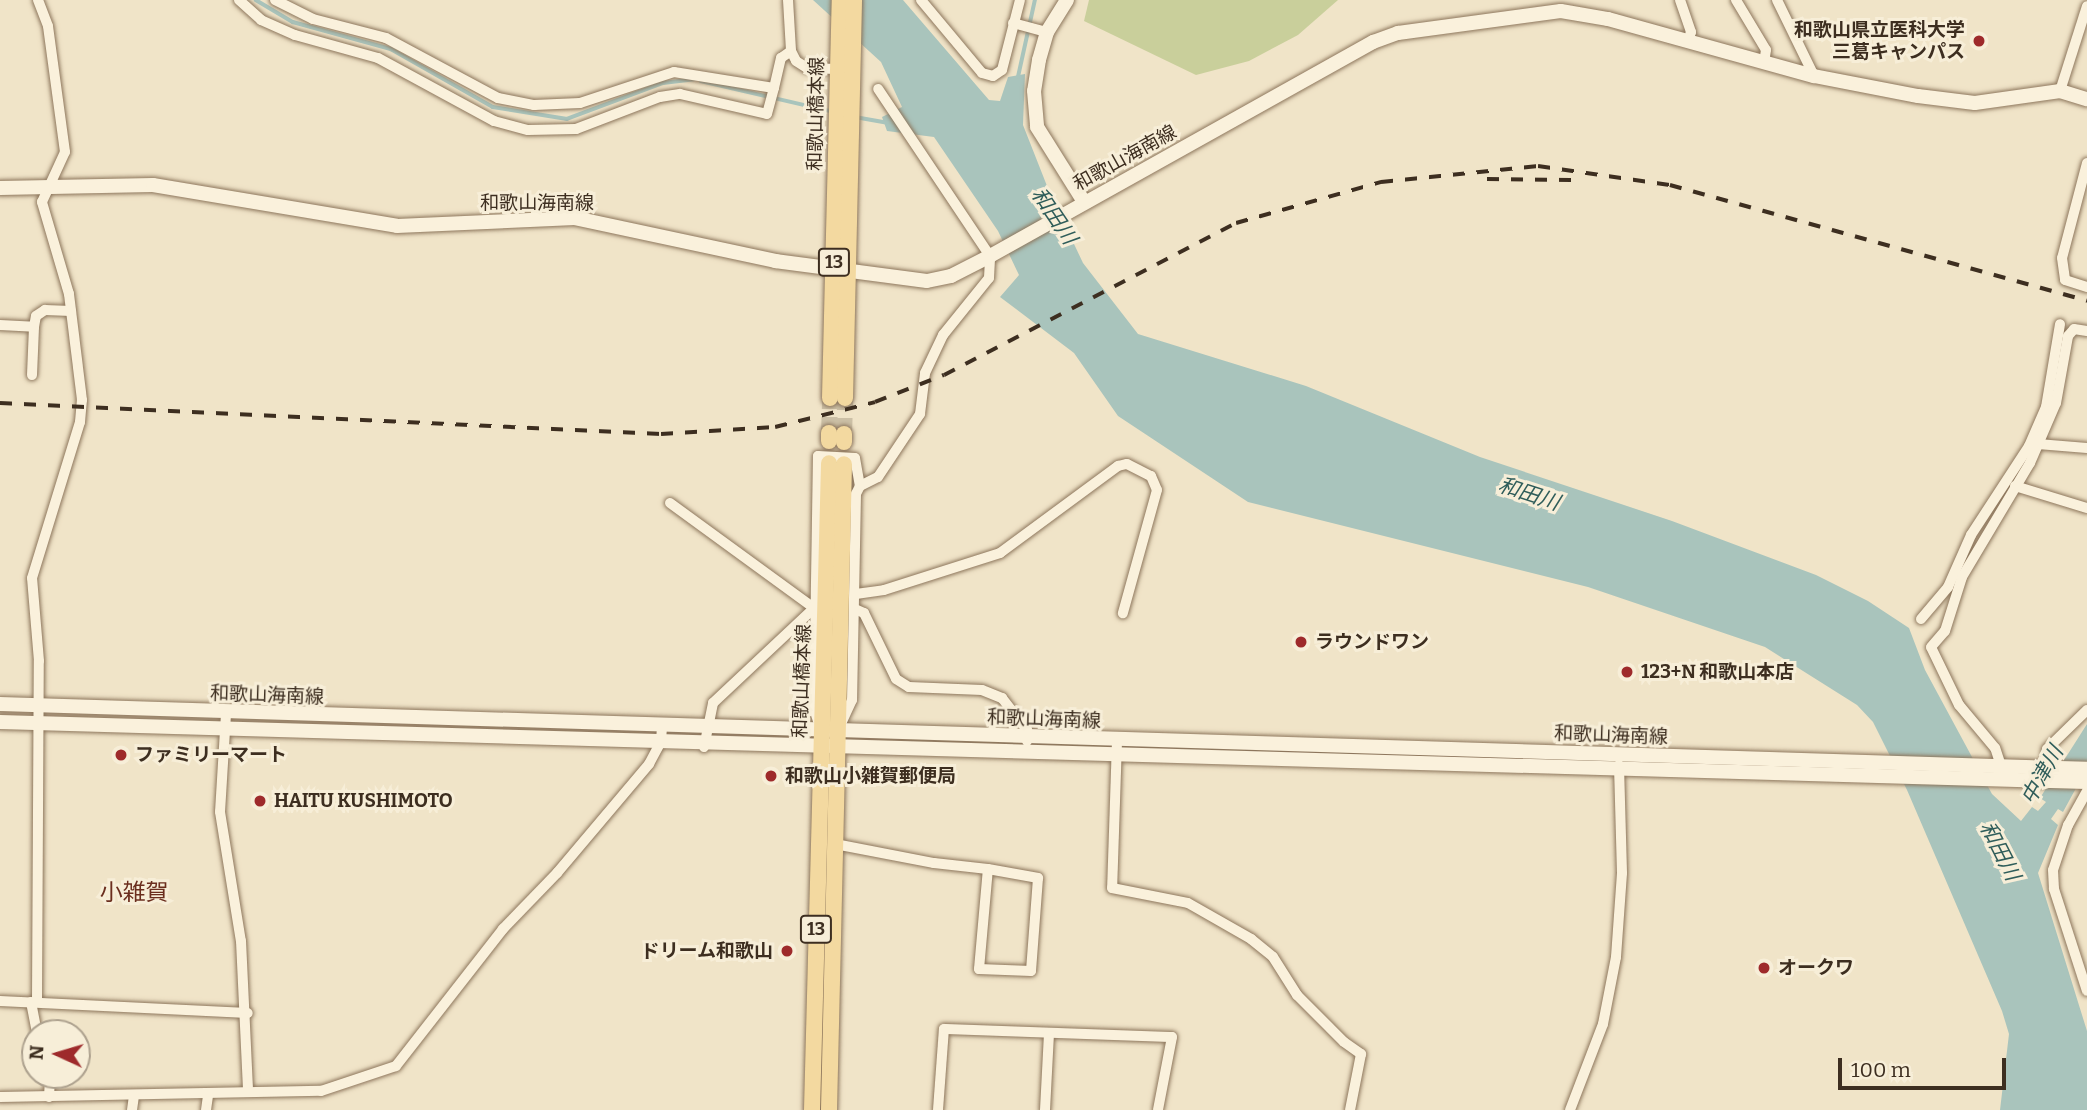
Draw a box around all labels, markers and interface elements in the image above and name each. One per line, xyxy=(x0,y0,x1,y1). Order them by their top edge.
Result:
place label: 和歌山県立医科大学 三葛キャンパス xyxy=(1794,19,1965,63)
marker: 和歌山県立医科大学 三葛キャンパス xyxy=(1971,33,1987,49)
street label: 和歌山橋本線 xyxy=(804,57,828,171)
street label: 和歌山海南線 xyxy=(1070,120,1180,196)
water label: 和田川 xyxy=(1026,183,1082,249)
street label: 和歌山海南線 xyxy=(480,192,594,214)
road number: 13 xyxy=(816,248,852,276)
water label: 和田川 xyxy=(1495,472,1563,516)
street label: 和歌山橋本線 xyxy=(789,624,815,738)
place label: ラウンドワン xyxy=(1315,631,1429,653)
marker: ラウンドワン xyxy=(1293,634,1309,650)
place label: 123+N 和歌山本店 xyxy=(1641,661,1794,683)
marker: 123+N 和歌山本店 xyxy=(1619,664,1635,680)
street label: 和歌山海南線 xyxy=(210,682,324,708)
street label: 和歌山海南線 xyxy=(987,706,1101,732)
street label: 和歌山海南線 xyxy=(1554,722,1668,748)
water label: 中津川 xyxy=(2016,741,2068,809)
place label: ファミリーマート xyxy=(135,744,287,766)
marker: ファミリーマート xyxy=(113,747,129,763)
place label: 和歌山小雑賀郵便局 xyxy=(785,765,956,787)
marker: 和歌山小雑賀郵便局 xyxy=(763,768,779,784)
place label: HAITU KUSHIMOTO xyxy=(274,790,453,812)
marker: HAITU KUSHIMOTO xyxy=(252,793,268,809)
water label: 和田川 xyxy=(1974,817,2026,885)
district label: 小雑賀 xyxy=(100,878,168,906)
road number: 13 xyxy=(798,914,834,944)
place label: ドリーム和歌山 xyxy=(640,940,773,962)
marker: ドリーム和歌山 xyxy=(779,943,795,959)
place label: オークワ xyxy=(1778,957,1854,979)
marker: オークワ xyxy=(1756,960,1772,976)
north arrow xyxy=(21,1019,91,1089)
scale bar xyxy=(1842,1044,2010,1088)
text: N xyxy=(25,1045,49,1061)
text: 100 m xyxy=(1851,1057,1911,1083)

